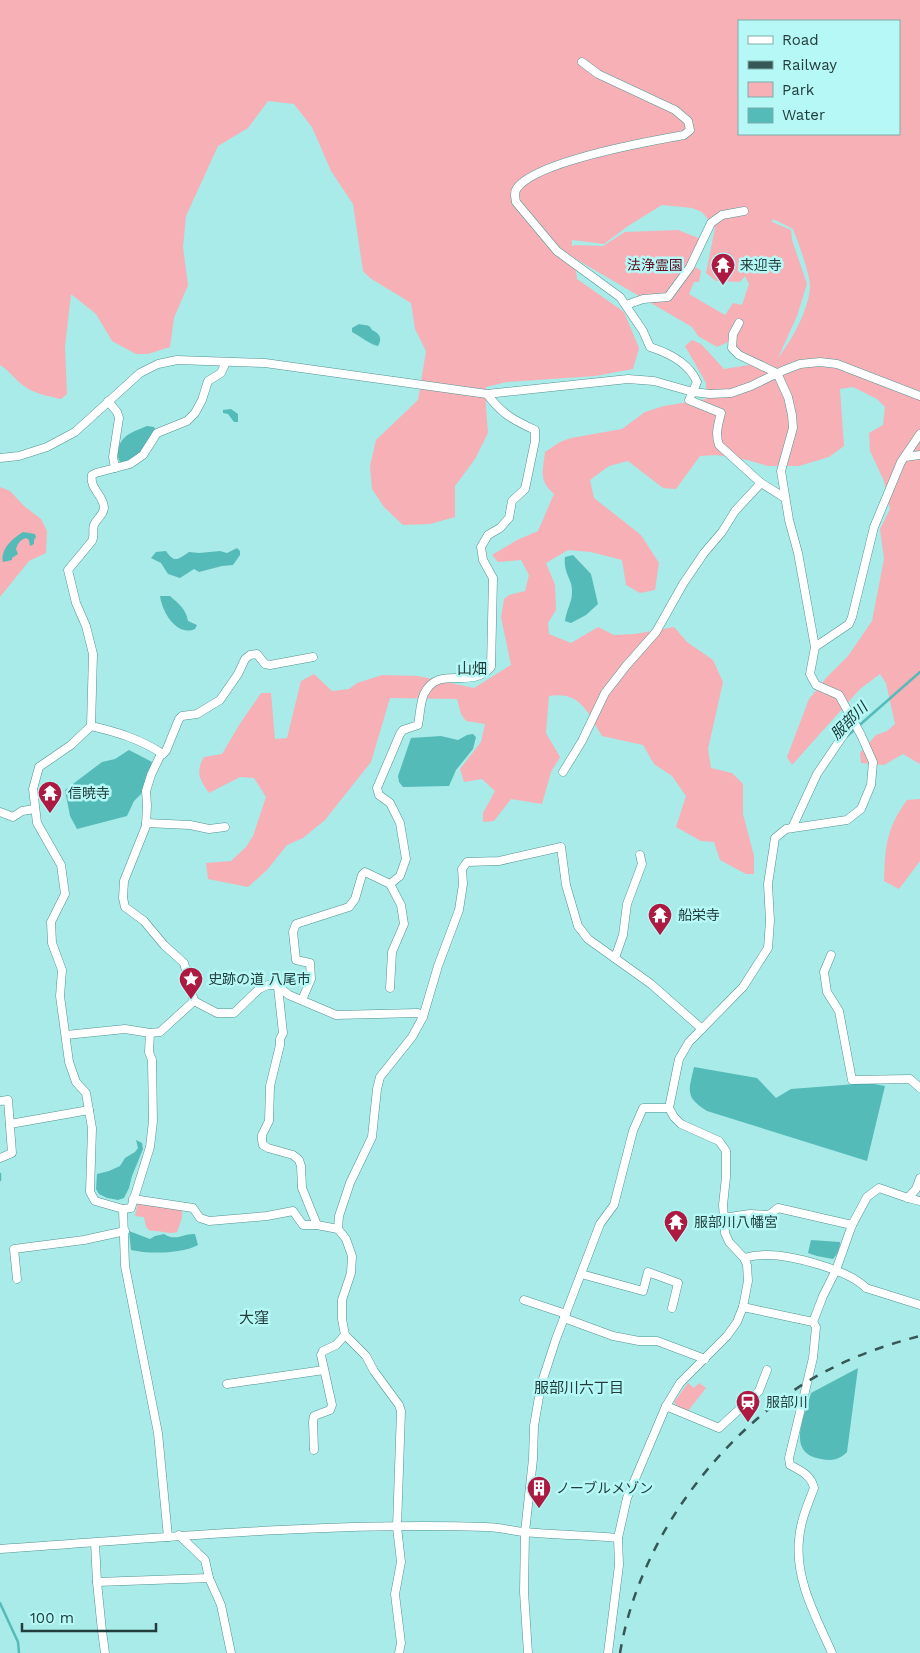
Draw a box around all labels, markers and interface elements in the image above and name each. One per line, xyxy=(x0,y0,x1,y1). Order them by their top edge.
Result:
legend xyxy=(738,20,900,135)
text: Road xyxy=(782,31,819,49)
text: Railway xyxy=(782,56,837,74)
text: Park xyxy=(782,81,815,99)
text: Water xyxy=(782,106,825,124)
temple icon: 来迎寺 xyxy=(710,252,736,286)
park label: 法浄霊園 xyxy=(627,257,683,273)
place label: 来迎寺 xyxy=(740,257,782,273)
district label: 山畑 xyxy=(457,660,487,678)
water label: 服部川 xyxy=(827,697,873,743)
temple icon: 信暁寺 xyxy=(37,780,63,814)
place label: 信暁寺 xyxy=(68,785,110,801)
temple icon: 船栄寺 xyxy=(647,902,673,936)
place label: 船栄寺 xyxy=(678,907,720,923)
place icon: 史跡の道 八尾市 xyxy=(178,966,204,1000)
place label: 史跡の道 八尾市 xyxy=(208,971,311,987)
temple icon: 服部川八幡宮 xyxy=(663,1209,689,1243)
place label: 服部川八幡宮 xyxy=(694,1214,778,1230)
district label: 大窪 xyxy=(239,1309,269,1327)
district label: 服部川六丁目 xyxy=(534,1379,624,1397)
station icon: 服部川 xyxy=(735,1389,761,1423)
place label: 服部川 xyxy=(766,1394,808,1410)
building icon: ノーブルメゾン xyxy=(526,1475,552,1509)
place label: ノーブルメゾン xyxy=(556,1480,653,1496)
scale bar xyxy=(22,1600,156,1632)
text: 100 m xyxy=(30,1609,74,1627)

